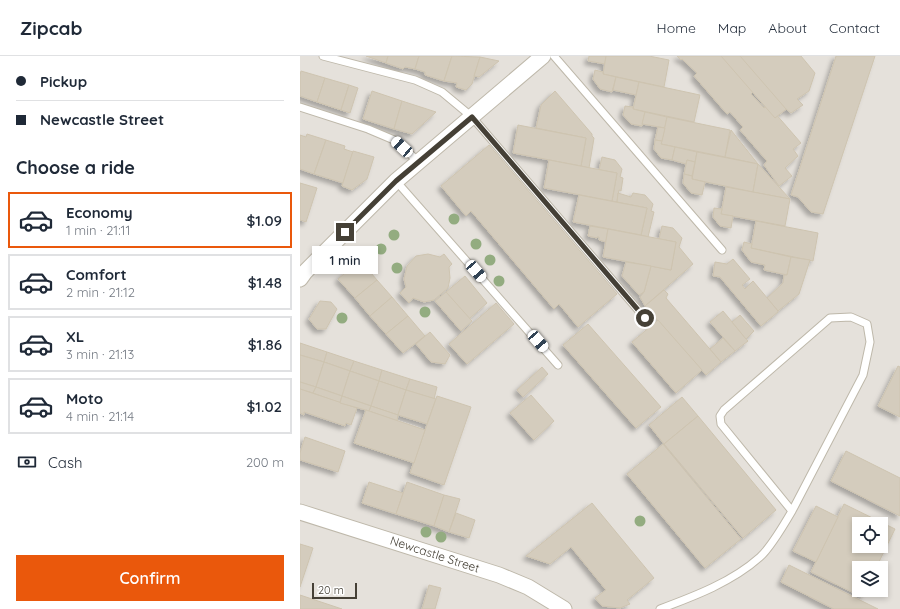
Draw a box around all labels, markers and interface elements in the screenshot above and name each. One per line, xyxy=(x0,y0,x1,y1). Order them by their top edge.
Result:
text: Zipcab xyxy=(20,16,82,40)
text: Home xyxy=(657,19,696,37)
text: Map xyxy=(718,19,746,37)
text: About xyxy=(768,19,807,37)
text: Contact xyxy=(829,19,880,37)
text: Pickup xyxy=(40,72,87,91)
text: Newcastle Street xyxy=(40,110,164,129)
car xyxy=(389,135,415,159)
text: Choose a ride xyxy=(16,156,135,179)
icon: car xyxy=(18,202,54,238)
text: Economy xyxy=(66,203,133,222)
text: $1.09 xyxy=(246,211,282,230)
text: 1 min · 21:11 xyxy=(66,222,130,238)
route end xyxy=(336,223,354,241)
callout: 1 min xyxy=(312,246,378,274)
text: 1 min xyxy=(329,252,361,268)
car xyxy=(464,258,488,284)
icon: car xyxy=(18,264,54,300)
text: Comfort xyxy=(66,265,127,284)
text: $1.48 xyxy=(248,273,282,292)
text: 2 min · 21:12 xyxy=(66,284,135,300)
route start xyxy=(636,309,654,327)
icon: car xyxy=(18,326,54,362)
text: XL xyxy=(66,327,84,346)
car xyxy=(526,328,550,354)
text: $1.86 xyxy=(248,335,282,354)
text: 3 min · 21:13 xyxy=(66,346,134,362)
icon: car xyxy=(18,388,54,424)
text: Moto xyxy=(66,389,103,408)
text: $1.02 xyxy=(247,397,282,416)
text: 4 min · 21:14 xyxy=(66,408,134,424)
icon: cash xyxy=(16,451,38,473)
text: Cash xyxy=(48,453,82,472)
text: 200 m xyxy=(246,454,284,470)
map controls xyxy=(852,517,888,597)
button: locate xyxy=(852,517,888,553)
street label: Newcastle Street xyxy=(388,532,482,576)
button: Confirm xyxy=(16,555,284,601)
button: layers xyxy=(852,561,888,597)
scale bar xyxy=(312,581,357,600)
text: 20 m xyxy=(318,583,344,597)

